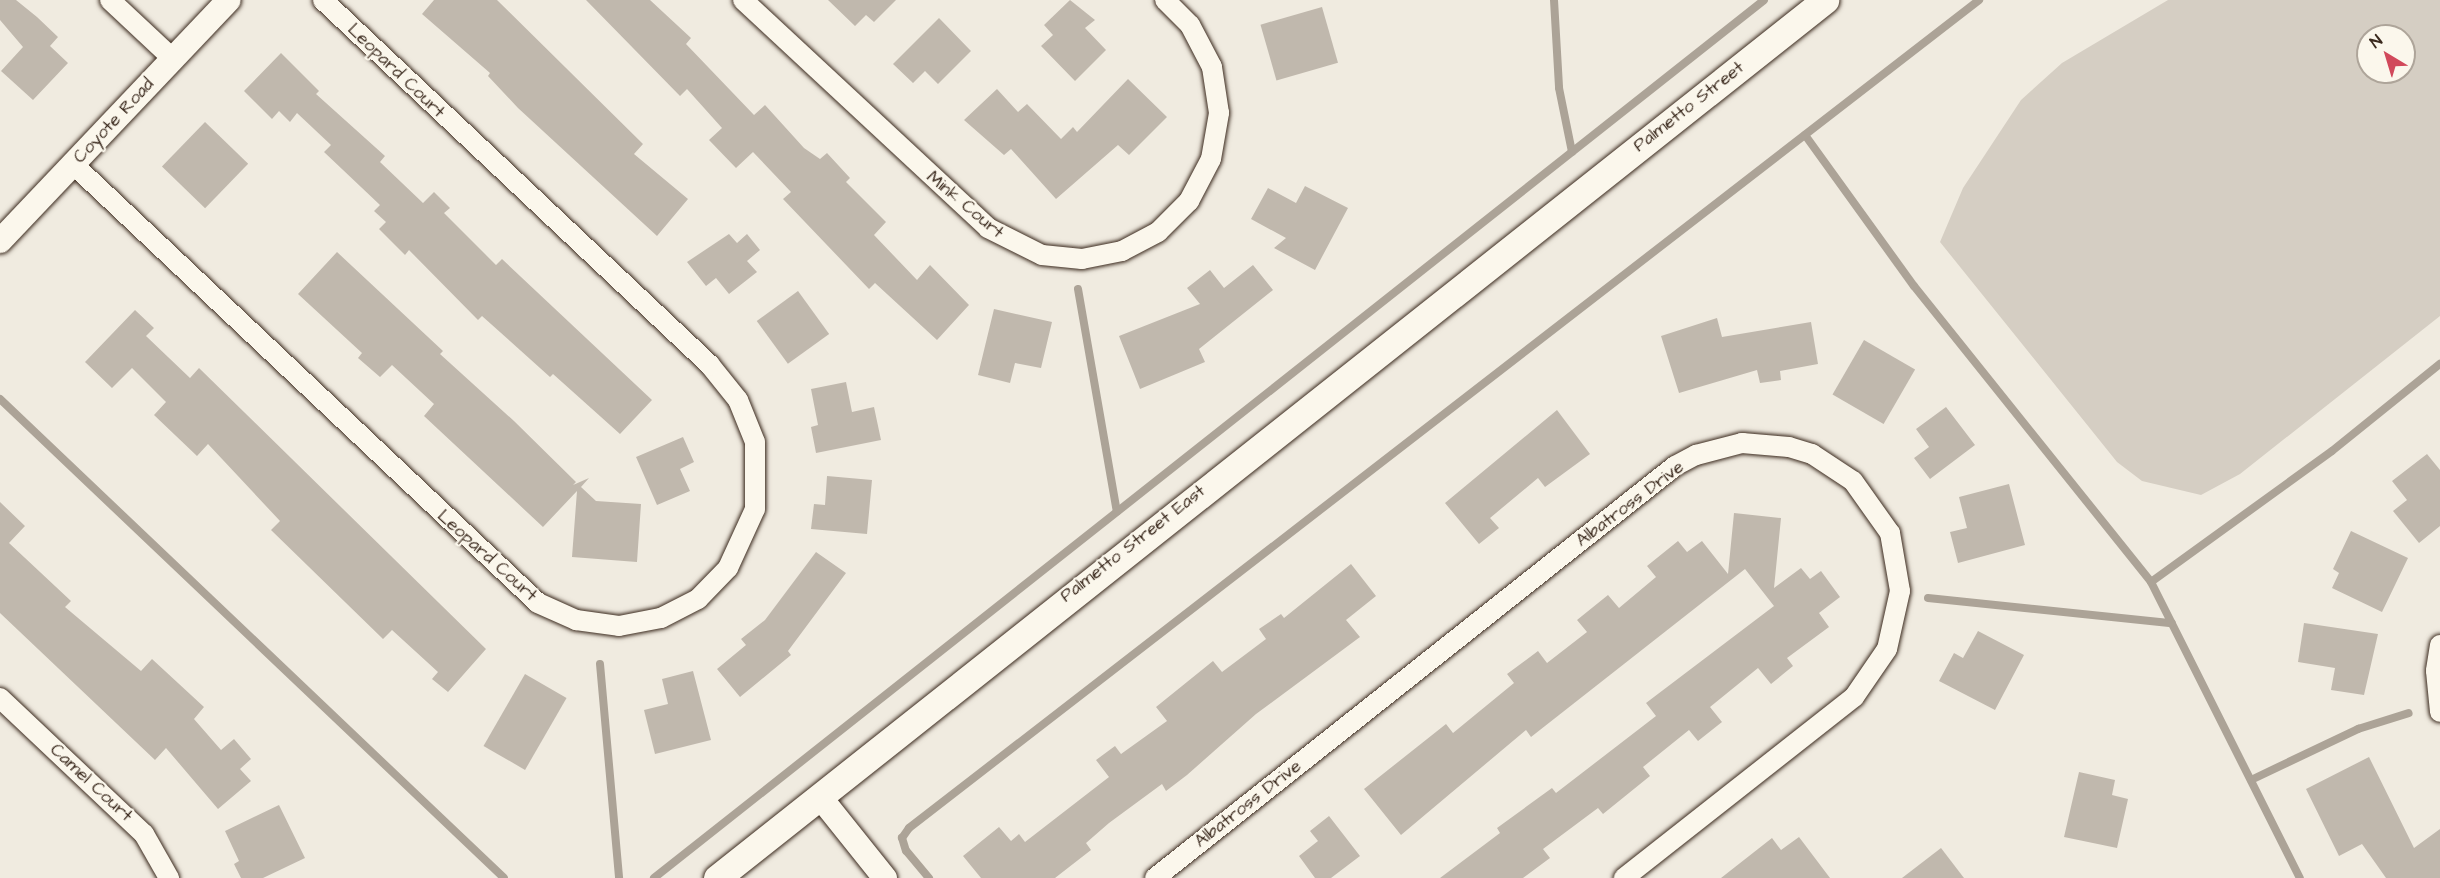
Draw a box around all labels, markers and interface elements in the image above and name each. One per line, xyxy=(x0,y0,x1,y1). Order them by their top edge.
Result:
street label: Leopard Court xyxy=(343,19,449,123)
north arrow xyxy=(2356,24,2416,84)
text: N xyxy=(2365,30,2387,53)
street label: Palmetto Street xyxy=(1629,57,1749,157)
street label: Coyote Road xyxy=(69,74,159,168)
street label: Mink Court xyxy=(922,166,1008,244)
street label: Albatross Drive xyxy=(1572,456,1688,552)
street label: Palmetto Street East xyxy=(1056,481,1210,607)
street label: Leopard Court xyxy=(433,505,541,607)
street label: Camel Court xyxy=(45,739,137,827)
street label: Albatross Drive xyxy=(1190,756,1306,852)

